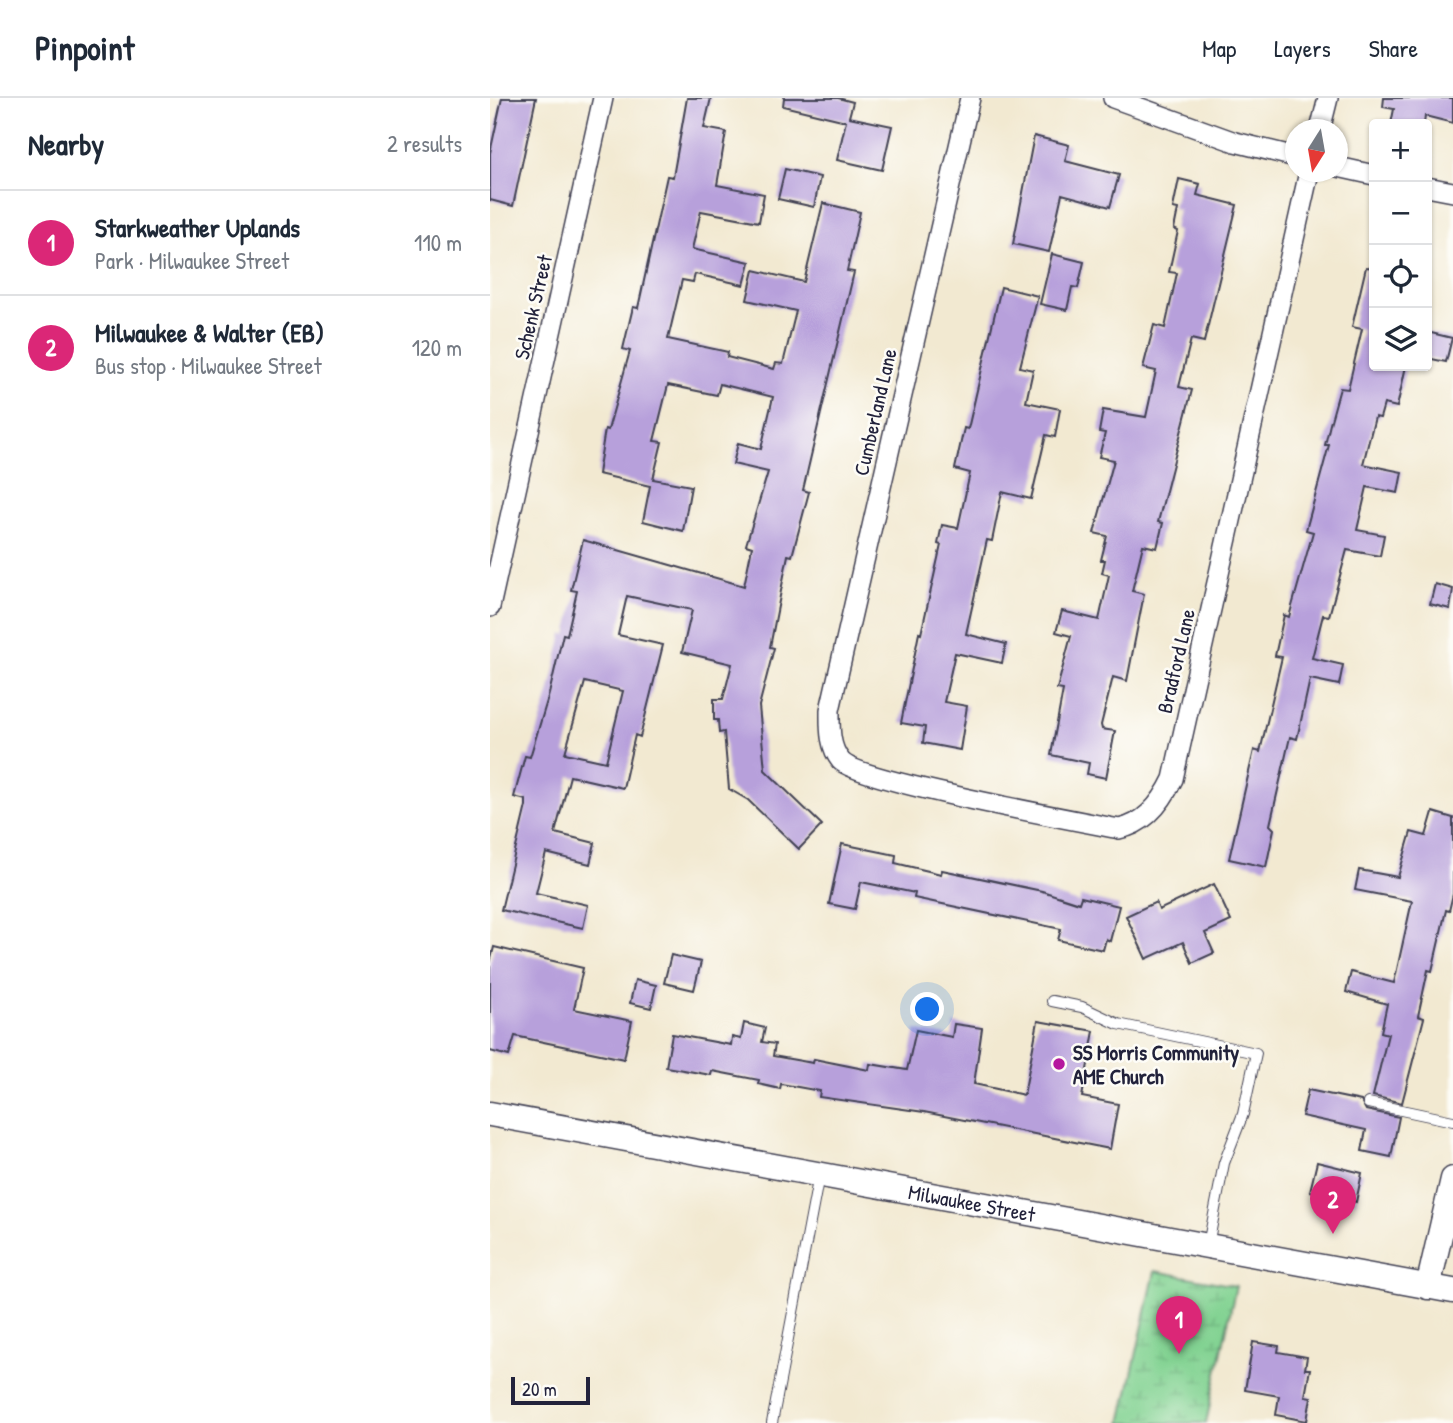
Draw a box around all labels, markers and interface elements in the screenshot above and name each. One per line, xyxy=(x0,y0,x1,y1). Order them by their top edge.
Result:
text: Pinpoint xyxy=(35,26,134,70)
text: Map xyxy=(1202,32,1236,64)
text: Layers xyxy=(1274,32,1331,64)
text: Share xyxy=(1369,32,1418,64)
north arrow xyxy=(1285,119,1348,182)
map controls xyxy=(1369,119,1432,371)
button: + xyxy=(1369,119,1432,182)
text: Nearby xyxy=(28,124,104,164)
text: 2 results xyxy=(387,128,462,159)
button: − xyxy=(1369,182,1432,245)
text: Starkweather Uplands xyxy=(95,210,300,245)
text: 1 xyxy=(47,227,55,258)
text: 110 m xyxy=(414,227,462,258)
text: Park · Milwaukee Street xyxy=(95,245,289,276)
button: locate xyxy=(1369,245,1432,308)
street label: Schenk Street xyxy=(507,251,559,362)
button: layers xyxy=(1369,308,1432,371)
text: Milwaukee & Walter (EB) xyxy=(95,315,324,350)
text: 2 xyxy=(46,332,56,363)
text: 120 m xyxy=(412,332,462,363)
street label: Cumberland Lane xyxy=(846,346,904,478)
text: Bus stop · Milwaukee Street xyxy=(95,350,322,381)
street label: Bradford Lane xyxy=(1150,606,1202,716)
your location xyxy=(910,992,944,1026)
place label: SS Morris Community AME Church xyxy=(1073,1038,1239,1091)
marker: SS Morris Community AME Church xyxy=(1051,1056,1067,1072)
pin: 2 xyxy=(1310,1176,1356,1234)
street label: Milwaukee Street xyxy=(906,1177,1038,1229)
pin: 1 xyxy=(1156,1296,1202,1354)
scale bar xyxy=(511,1374,590,1406)
text: 20 m xyxy=(522,1376,557,1402)

